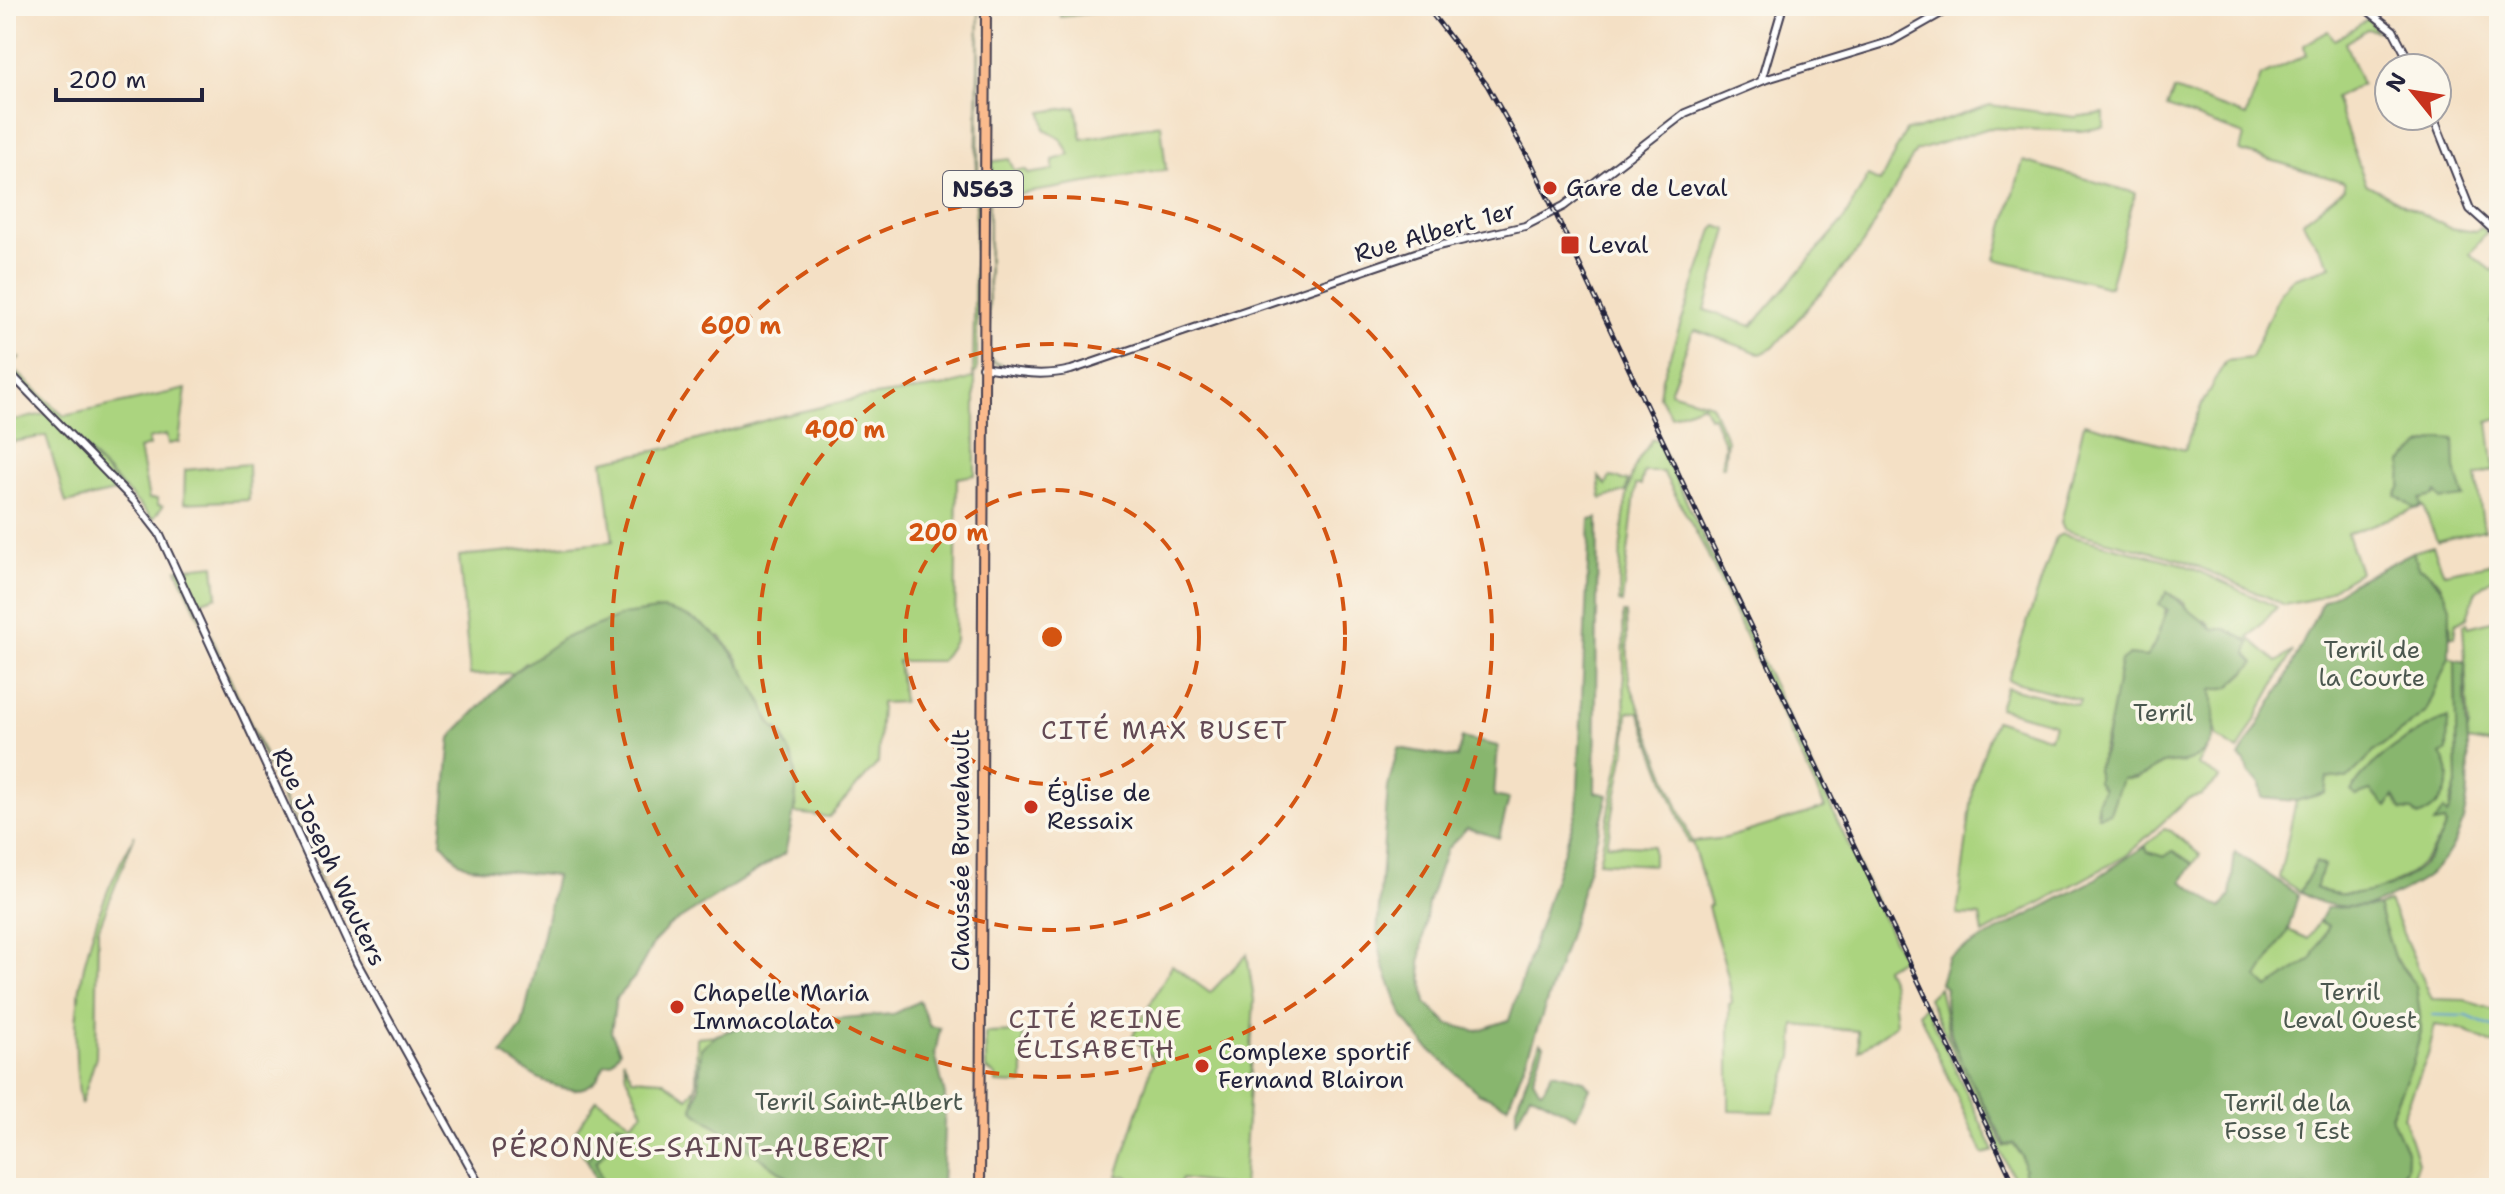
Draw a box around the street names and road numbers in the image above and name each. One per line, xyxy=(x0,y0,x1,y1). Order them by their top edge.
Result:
road number: N563 xyxy=(943,171,1023,207)
street label: Rue Albert 1er xyxy=(1351,194,1519,270)
street label: Chaussée Brunehault xyxy=(945,729,977,971)
street label: Rue Joseph Wauters xyxy=(264,743,394,971)

